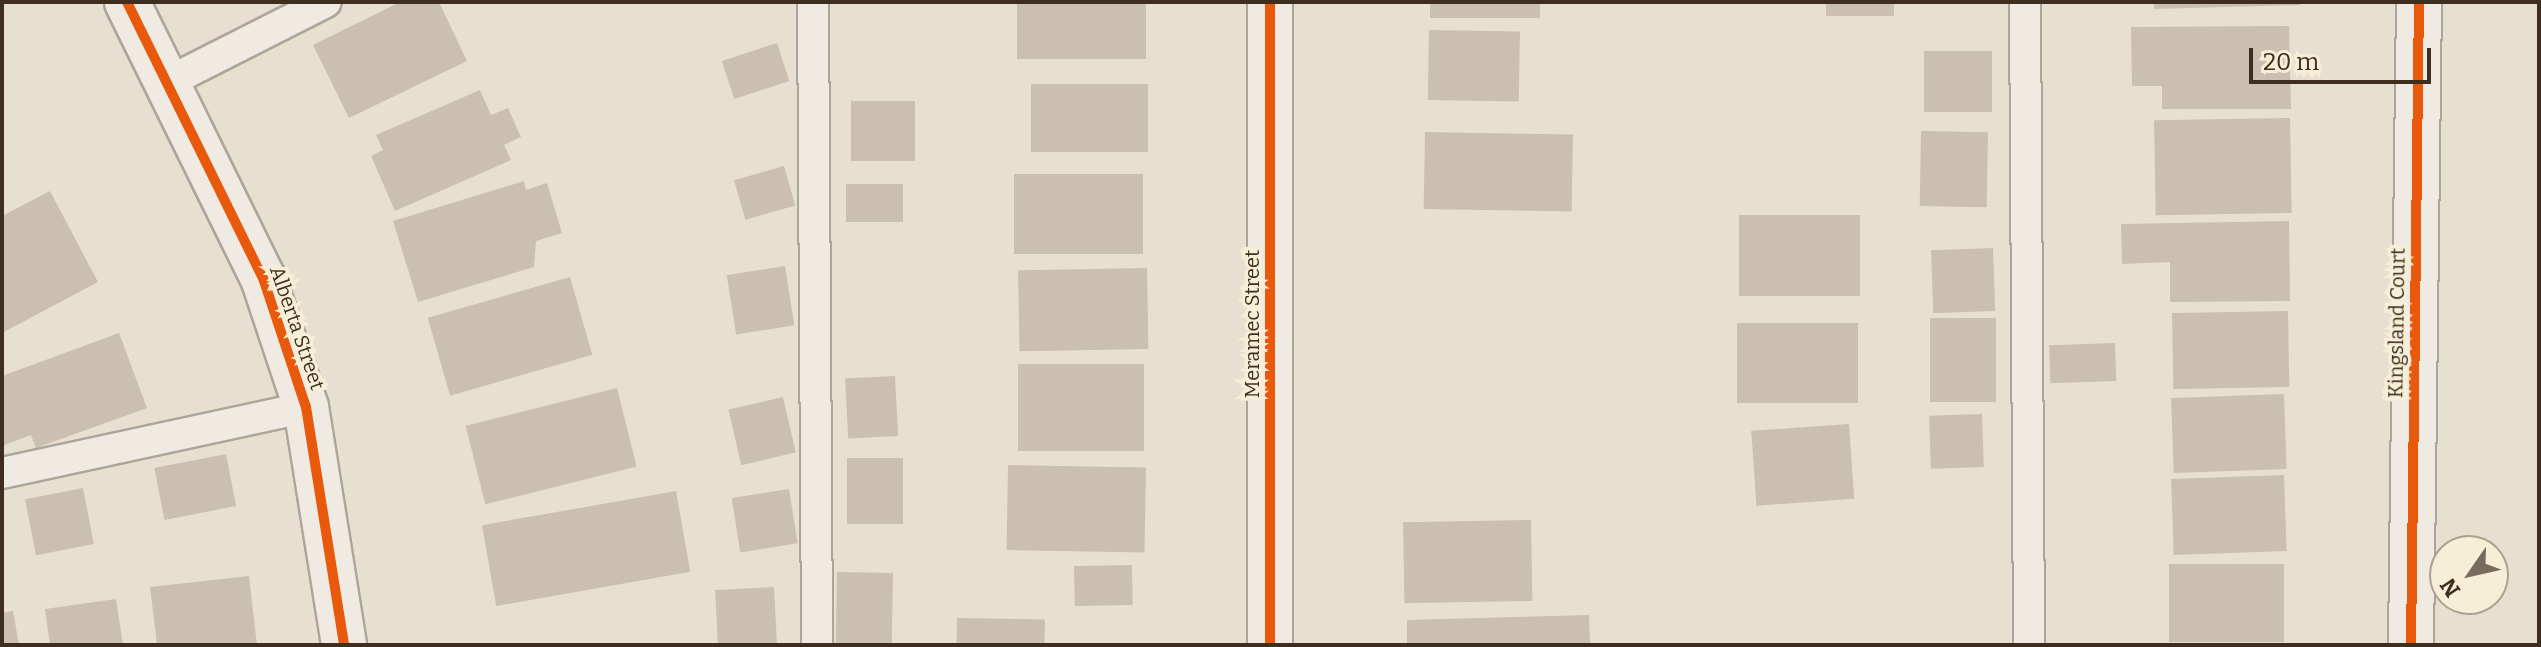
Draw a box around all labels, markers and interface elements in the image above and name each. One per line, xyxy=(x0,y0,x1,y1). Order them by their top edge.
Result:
scale bar xyxy=(2253,32,2435,82)
text: 20 m xyxy=(2263,48,2319,76)
street label: Kingsland Court xyxy=(2384,248,2410,398)
street label: Meramec Street xyxy=(1240,250,1264,398)
street label: Alberta Street xyxy=(265,263,329,393)
north arrow xyxy=(2429,535,2509,615)
text: N xyxy=(2434,573,2466,602)

